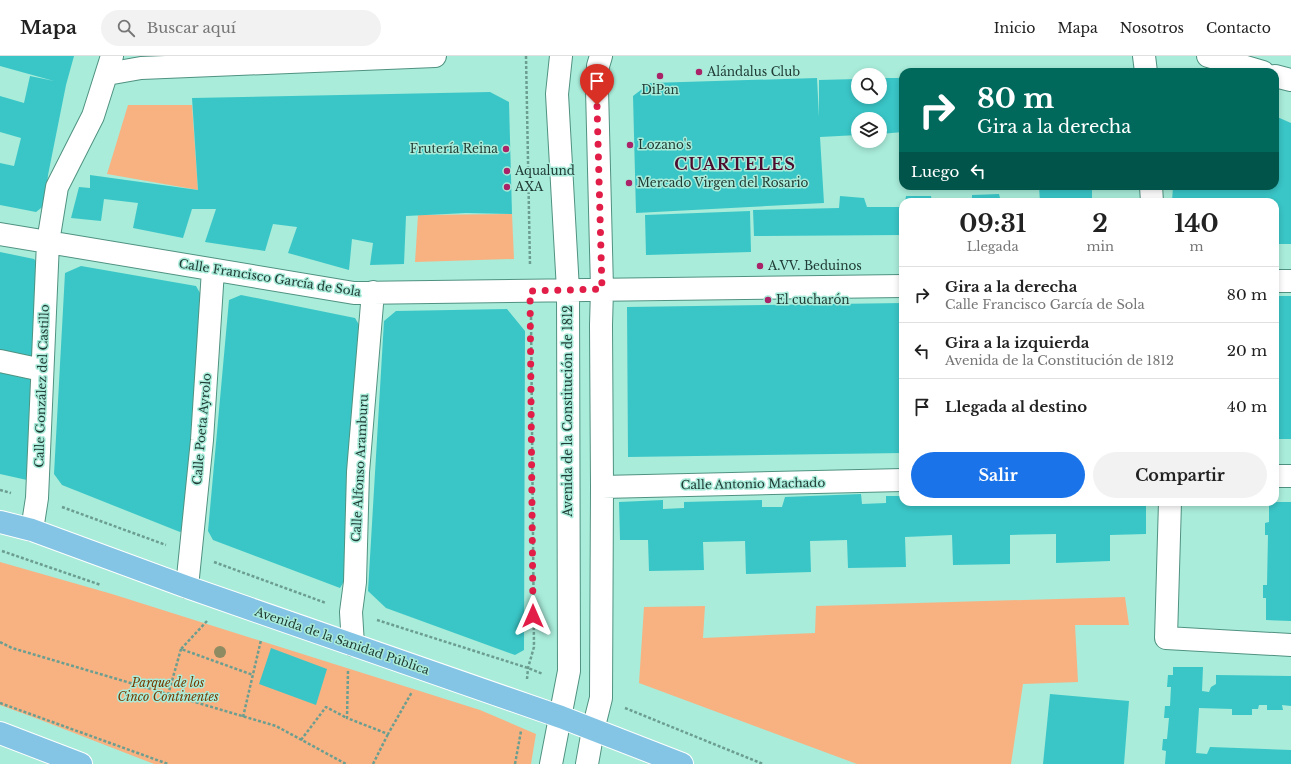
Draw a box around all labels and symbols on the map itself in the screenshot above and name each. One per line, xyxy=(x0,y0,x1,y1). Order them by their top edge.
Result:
pin xyxy=(580,64,614,105)
place label: Alándalus Club xyxy=(706,64,800,79)
marker: Alándalus Club xyxy=(694,67,704,77)
marker: DiPan xyxy=(655,71,665,81)
place label: DiPan xyxy=(641,82,679,97)
place label: Lozano's xyxy=(638,137,692,152)
marker: Lozano's xyxy=(625,140,635,150)
place label: Frutería Reina xyxy=(410,141,498,156)
marker: Frutería Reina xyxy=(501,144,511,154)
district label: CUARTELES xyxy=(674,154,796,174)
place label: Aqualund xyxy=(514,163,575,178)
marker: Aqualund xyxy=(502,166,512,176)
place label: Mercado Virgen del Rosario xyxy=(637,175,808,190)
marker: Mercado Virgen del Rosario xyxy=(624,178,634,188)
place label: AXA xyxy=(514,179,544,194)
marker: AXA xyxy=(502,182,512,192)
street label: Calle Francisco García de Sola xyxy=(178,256,363,299)
place label: A.VV. Beduinos xyxy=(767,258,862,273)
marker: A.VV. Beduinos xyxy=(755,261,765,271)
place label: El cucharón xyxy=(776,292,850,307)
marker: El cucharón xyxy=(763,295,773,305)
street label: Calle González del Castillo xyxy=(31,304,52,468)
street label: Avenida de la Constitución de 1812 xyxy=(560,305,575,518)
street label: Calle Poeta Ayrolo xyxy=(189,372,214,486)
street label: Calle Alfonso Aramburu xyxy=(348,393,371,542)
street label: Calle Antonio Machado xyxy=(681,475,826,492)
position arrow xyxy=(512,595,554,637)
street label: Avenida de la Sanidad Pública xyxy=(252,603,432,678)
park label: Parque de los Cinco Continentes xyxy=(117,675,219,704)

